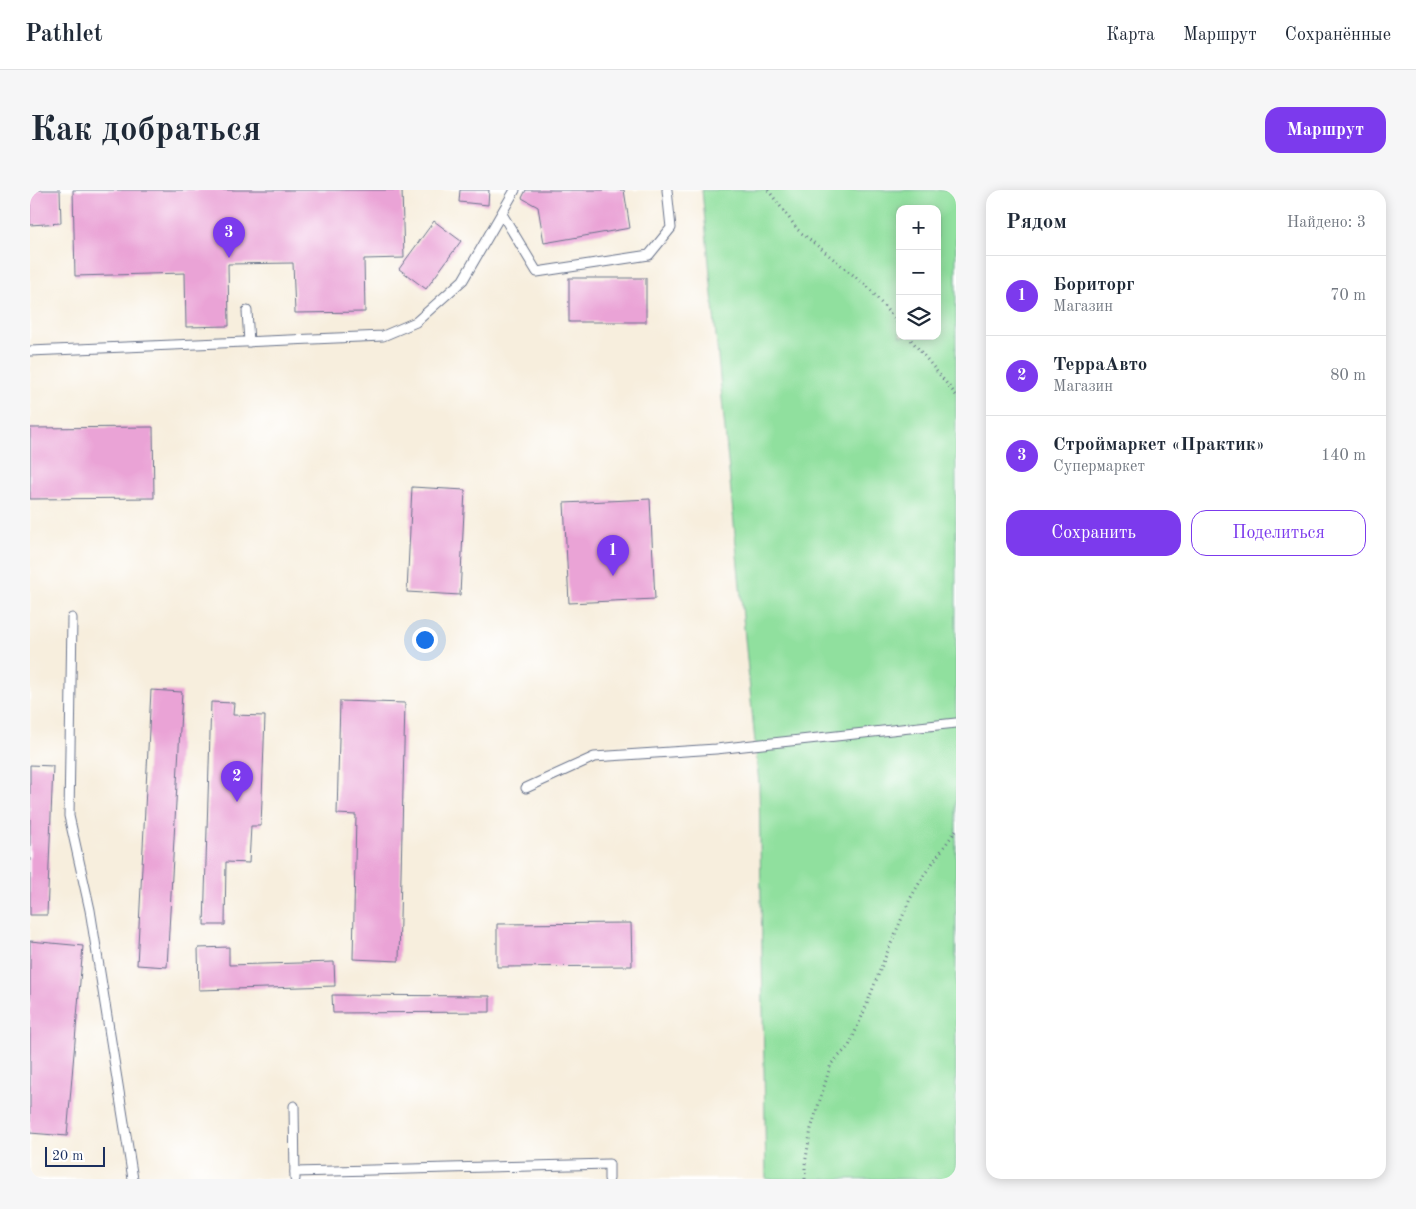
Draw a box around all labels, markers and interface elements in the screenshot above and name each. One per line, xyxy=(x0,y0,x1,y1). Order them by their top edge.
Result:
text: Pathlet xyxy=(25,23,103,47)
text: Карта xyxy=(1106,26,1155,44)
text: Маршрут xyxy=(1183,26,1257,44)
text: Сохранённые xyxy=(1285,26,1391,44)
button: Маршрут xyxy=(1265,107,1386,153)
text: Как добраться xyxy=(30,113,261,148)
map controls xyxy=(896,205,941,340)
button: + xyxy=(896,205,941,250)
text: Рядом xyxy=(1006,212,1067,233)
text: Найдено: 3 xyxy=(1287,215,1366,231)
pin: 3 xyxy=(213,217,245,258)
button: − xyxy=(896,250,941,295)
text: Бориторг xyxy=(1053,276,1135,295)
text: 1 xyxy=(1017,288,1027,304)
text: 70 m xyxy=(1330,288,1366,304)
button: layers xyxy=(896,295,941,340)
text: Магазин xyxy=(1053,299,1113,315)
text: ТерраАвто xyxy=(1053,356,1147,375)
text: 2 xyxy=(1017,368,1027,384)
text: 80 m xyxy=(1330,368,1366,384)
text: Магазин xyxy=(1053,379,1113,395)
text: Строймаркет «Практик» xyxy=(1053,436,1265,455)
text: 3 xyxy=(1017,448,1027,464)
text: 140 m xyxy=(1321,448,1366,464)
text: Супермаркет xyxy=(1053,459,1145,475)
button: Сохранить xyxy=(1006,510,1181,556)
button: Поделиться xyxy=(1191,510,1366,556)
pin: 1 xyxy=(597,535,629,576)
your location xyxy=(412,627,438,653)
pin: 2 xyxy=(221,761,253,802)
scale bar xyxy=(45,1144,105,1167)
text: 20 m xyxy=(52,1149,83,1163)

